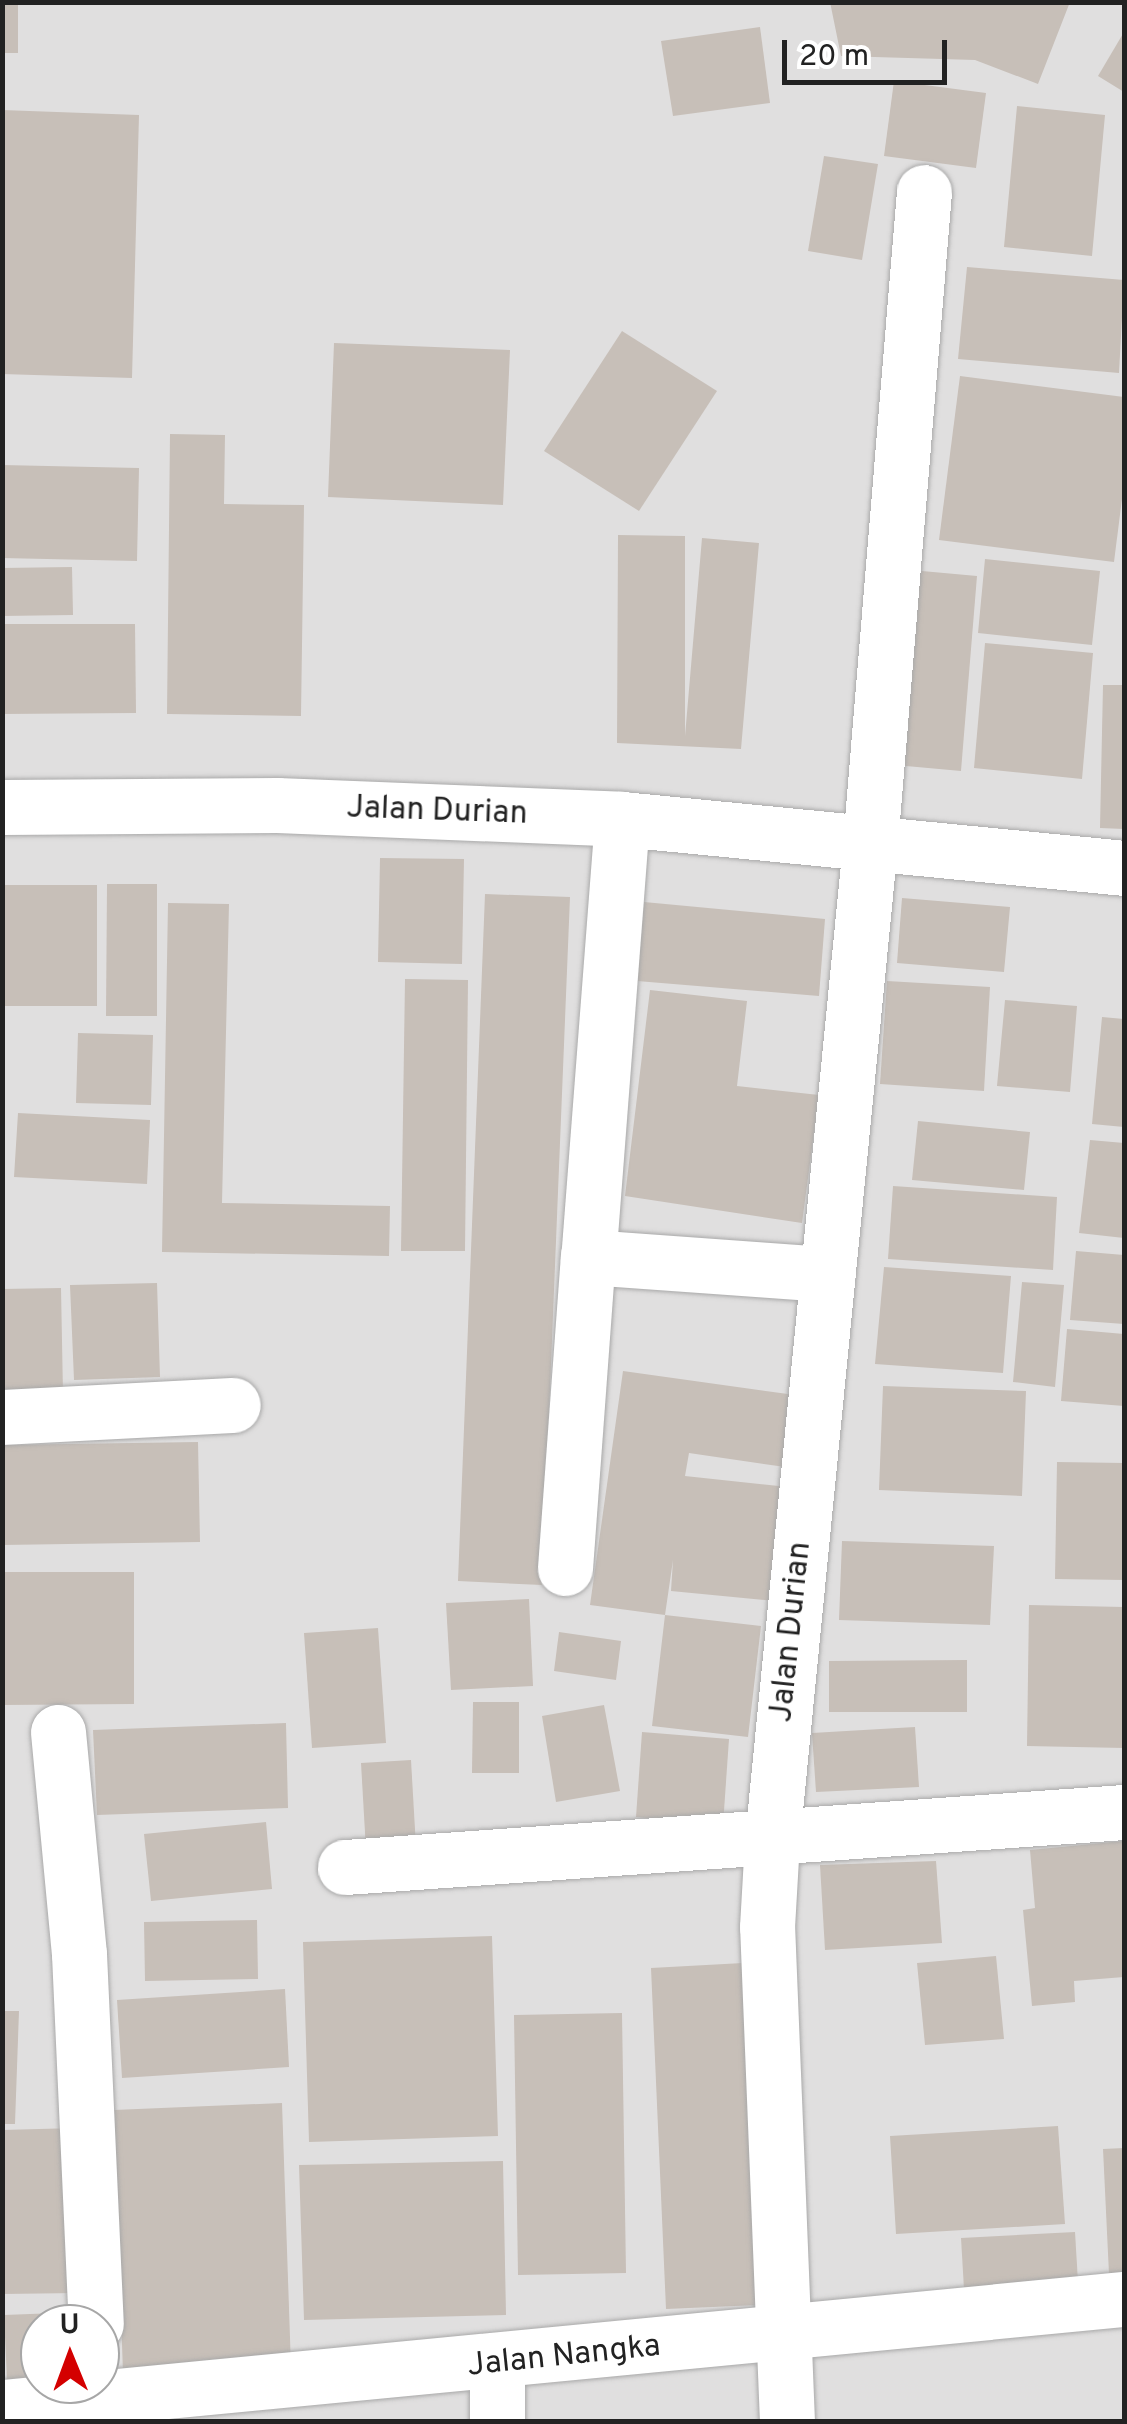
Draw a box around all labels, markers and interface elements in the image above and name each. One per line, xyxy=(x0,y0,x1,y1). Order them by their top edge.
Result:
scale bar xyxy=(787,20,952,82)
text: 20 m xyxy=(799,39,869,76)
street label: Jalan Durian xyxy=(346,790,528,834)
street label: Jalan Durian xyxy=(763,1540,821,1724)
north arrow xyxy=(20,2304,120,2404)
text: U xyxy=(59,2308,80,2344)
street label: Jalan Nangka xyxy=(466,2328,662,2386)

